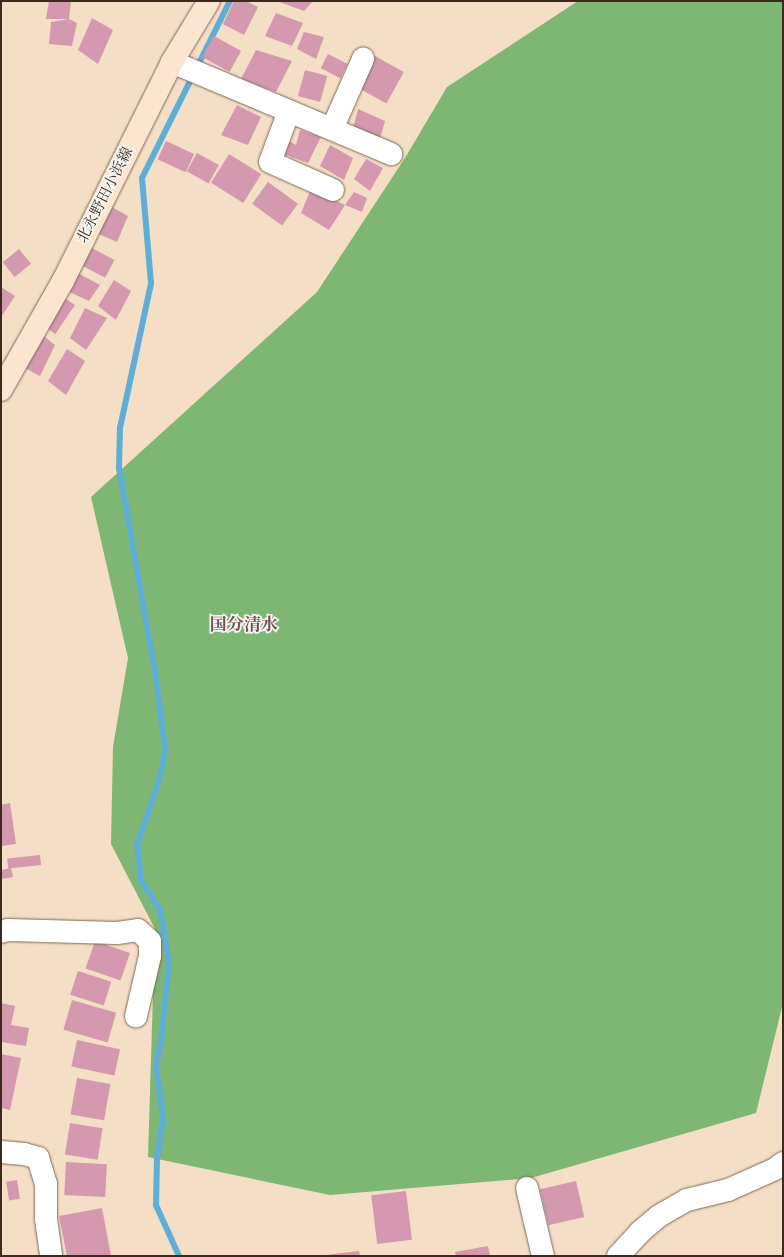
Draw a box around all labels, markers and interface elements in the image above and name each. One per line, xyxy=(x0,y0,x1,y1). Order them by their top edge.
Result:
street label: 北永野田小浜線 xyxy=(73,144,137,246)
district label: 国分清水 xyxy=(210,616,278,636)

